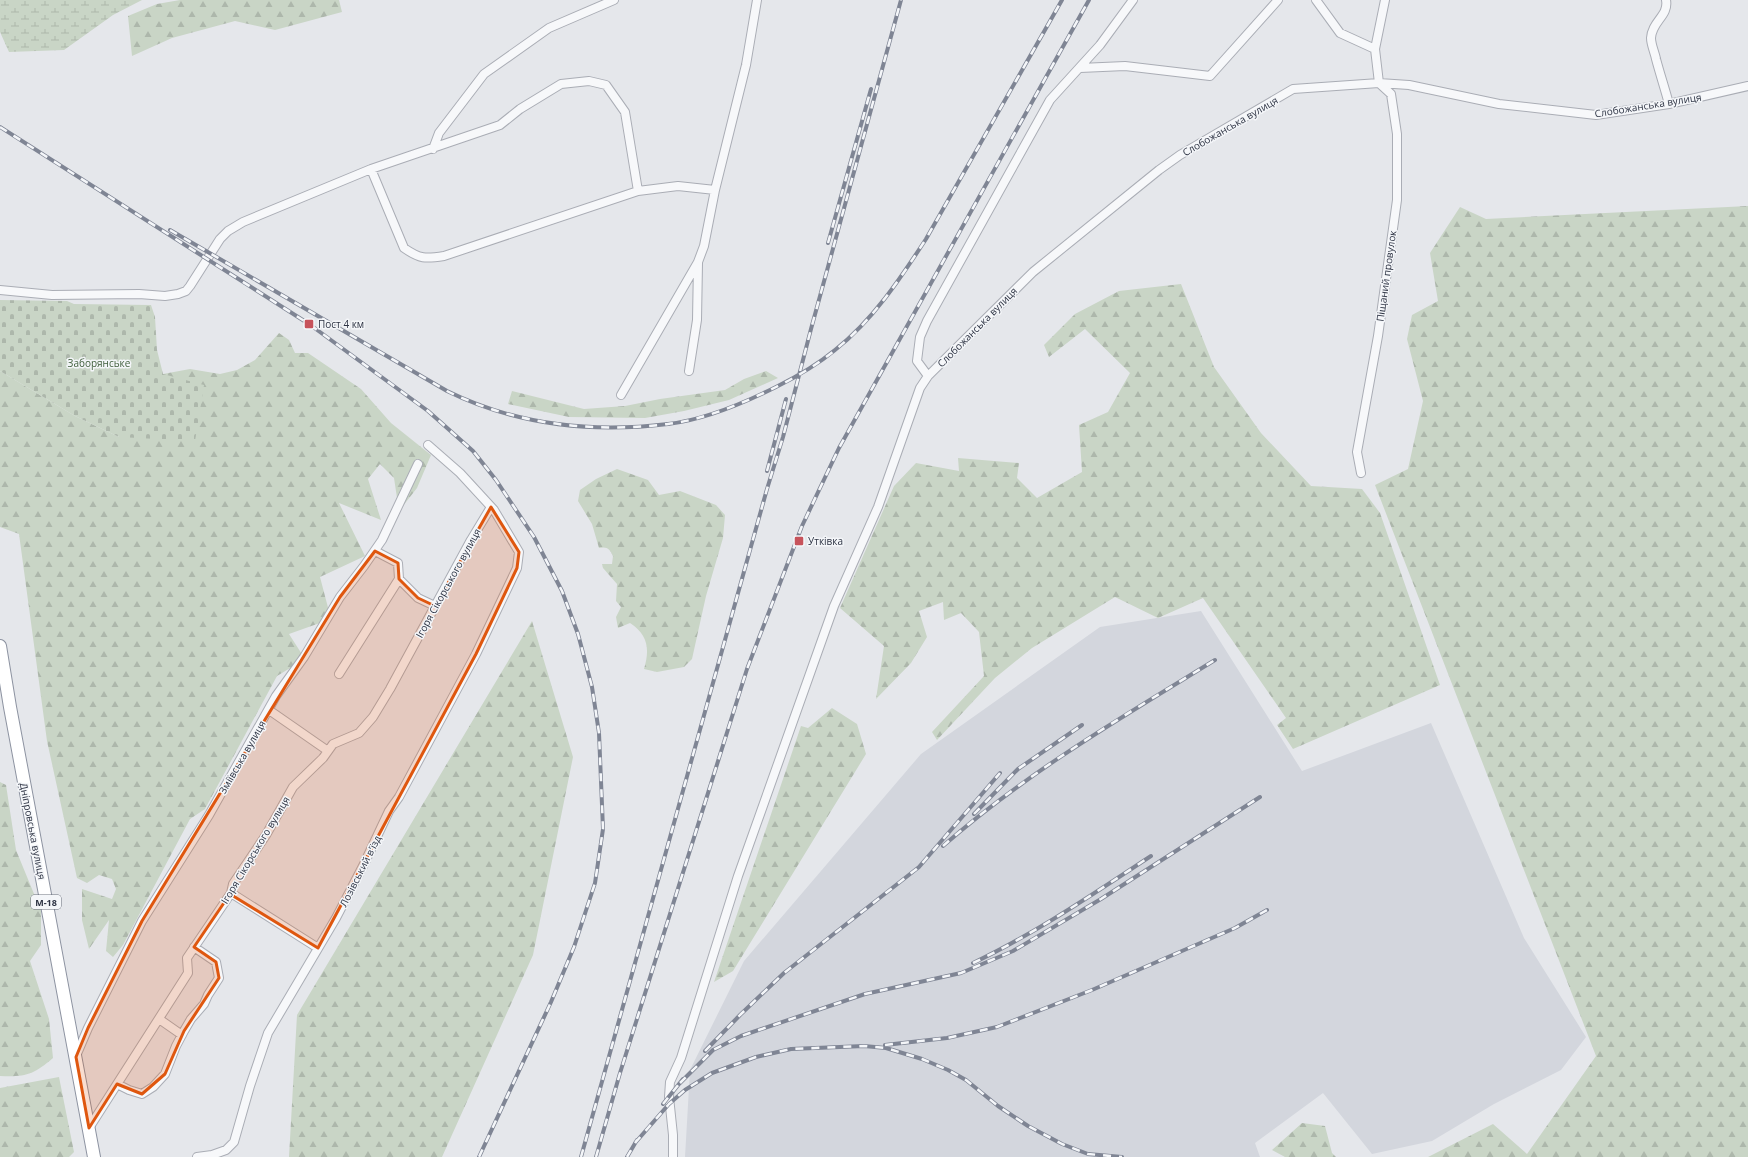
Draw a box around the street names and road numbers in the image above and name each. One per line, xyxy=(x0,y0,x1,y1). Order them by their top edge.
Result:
street label: Слобожанська вулиця xyxy=(1594,90,1702,120)
street label: Слобожанська вулиця xyxy=(1180,93,1280,159)
street label: Піщаний провулок xyxy=(1373,229,1399,323)
street label: Слобожанська вулиця xyxy=(934,284,1020,370)
street label: Ігоря Сікорського вулиця xyxy=(412,526,484,640)
street label: Зміївська вулиця xyxy=(215,718,269,796)
street label: Дніпровська вулиця xyxy=(17,781,49,881)
street label: Ігоря Сікорського вулиця xyxy=(217,794,293,906)
street label: Лозівський в'їзд xyxy=(336,833,384,909)
road number: М-18 xyxy=(31,895,61,909)

